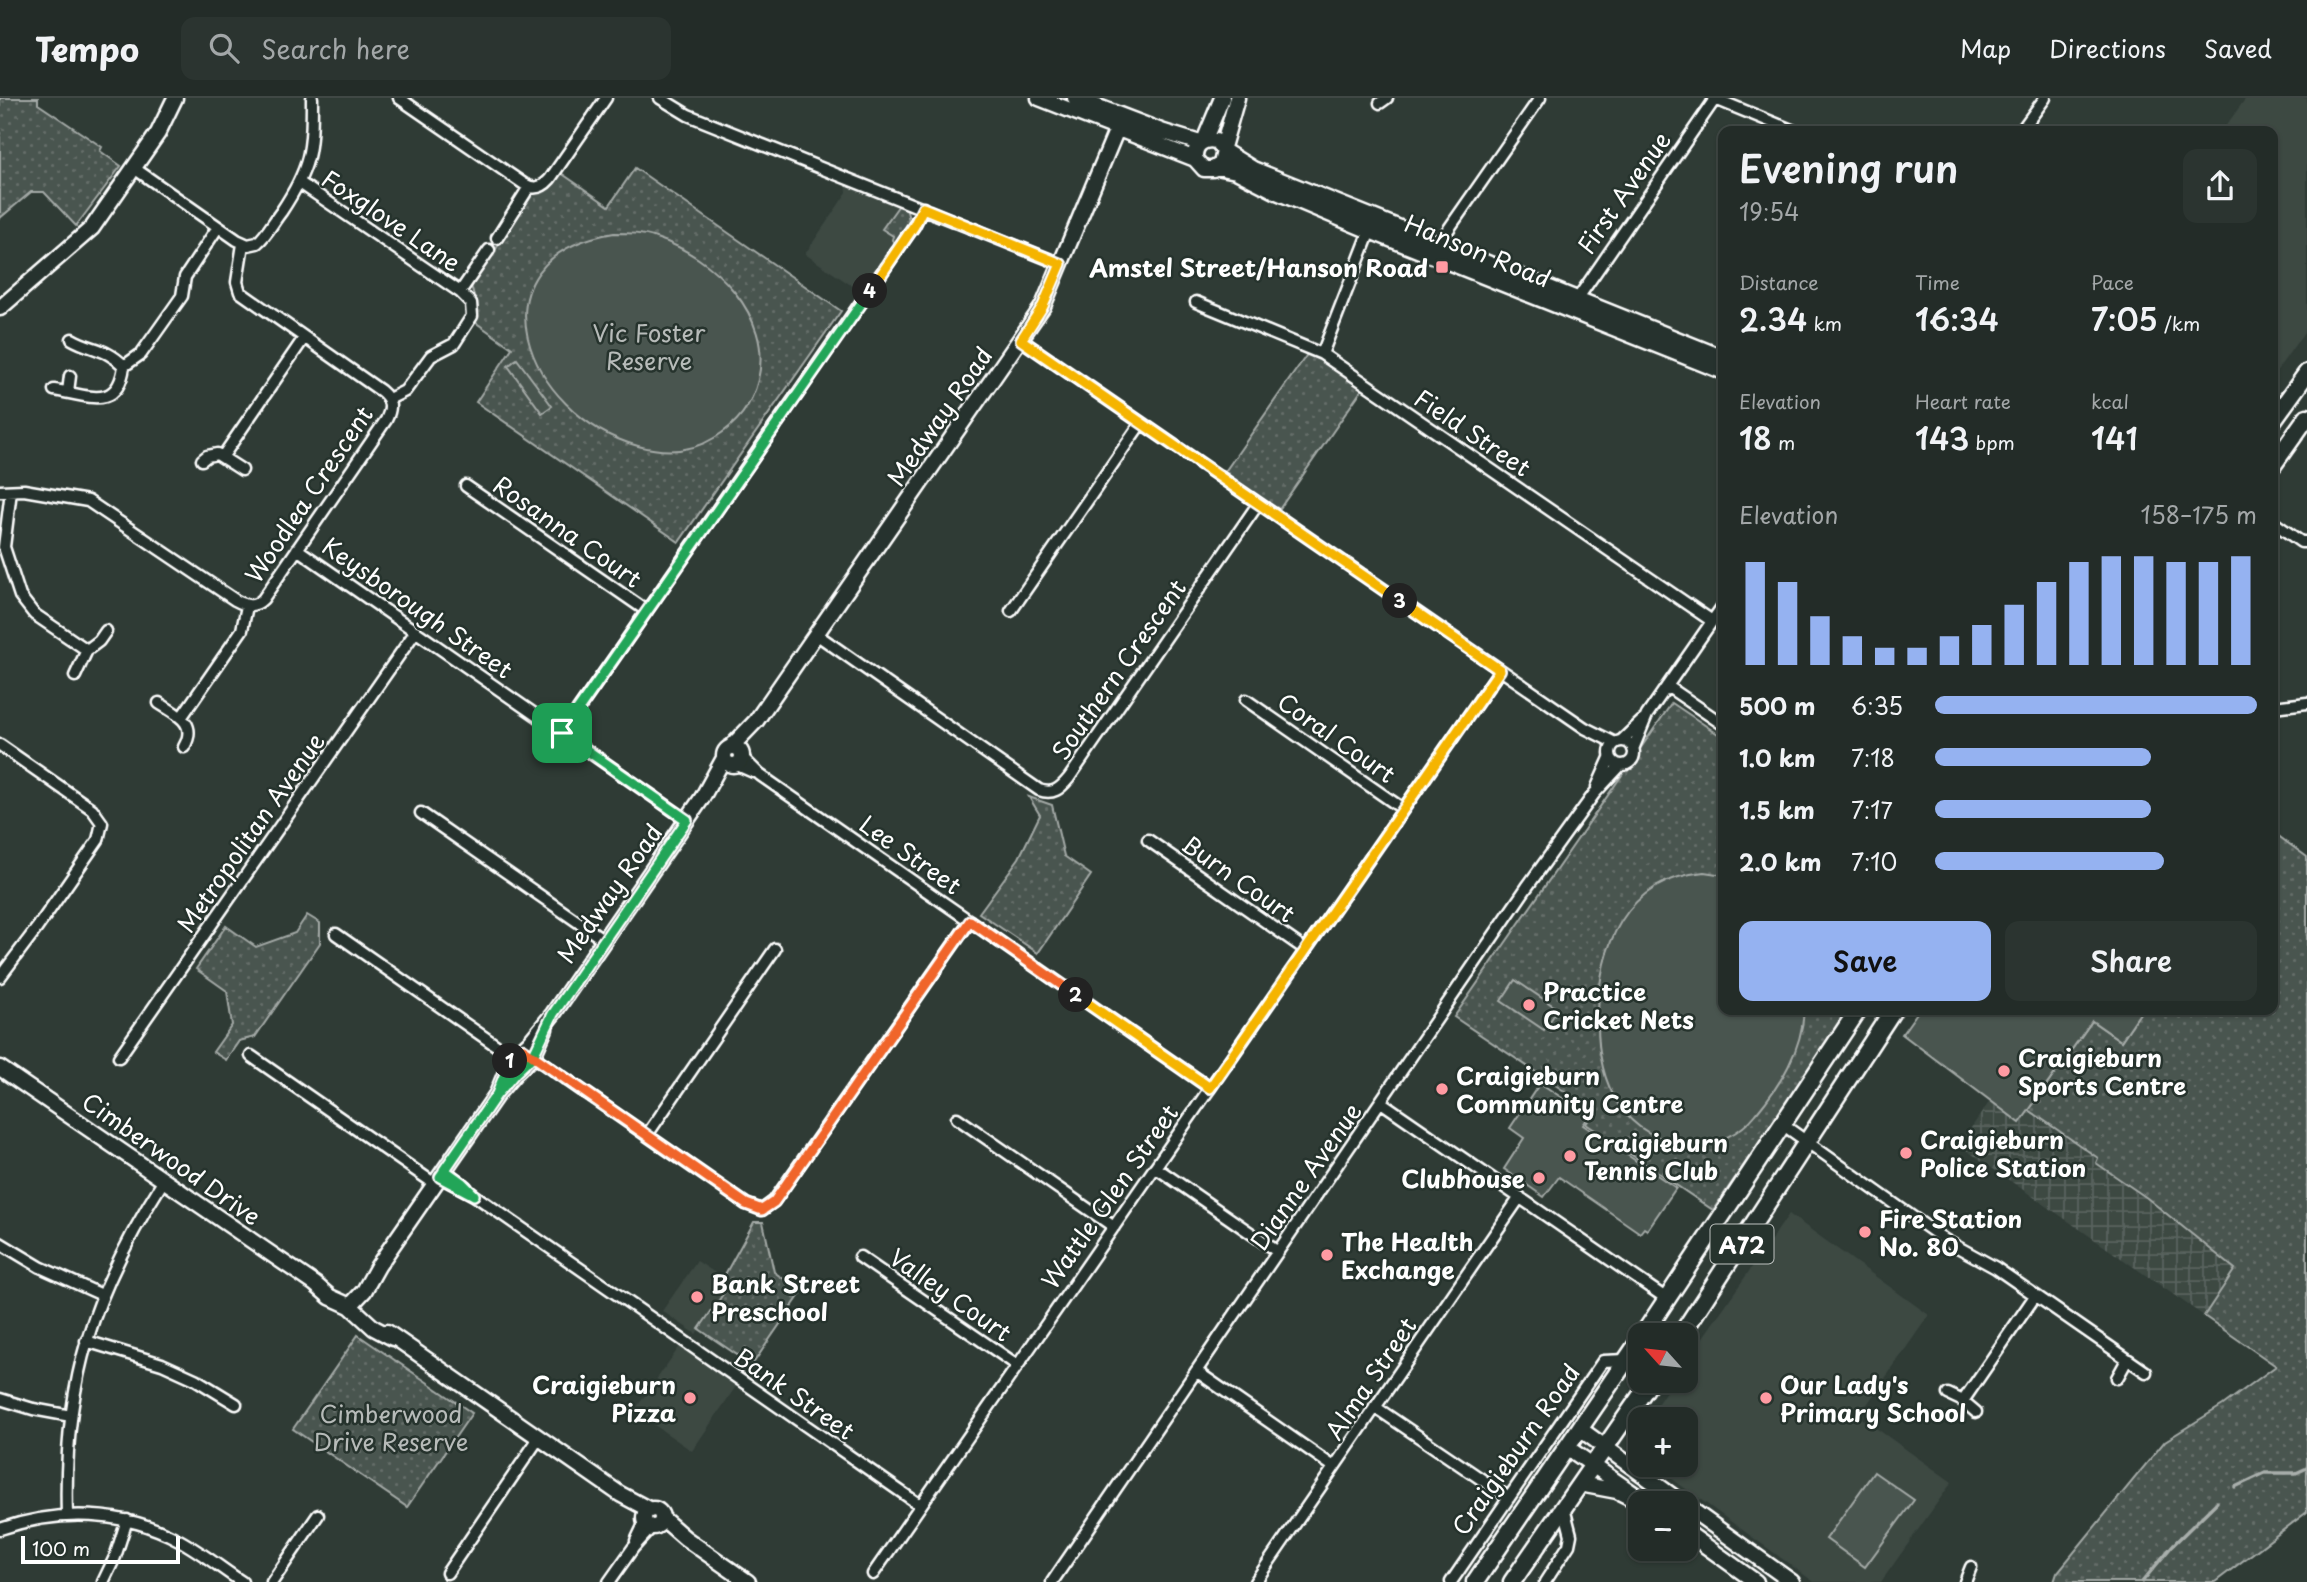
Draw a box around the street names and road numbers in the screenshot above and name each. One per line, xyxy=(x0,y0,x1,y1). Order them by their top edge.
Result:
street label: First Avenue xyxy=(1567,123,1679,261)
street label: Foxglove Lane xyxy=(315,160,469,280)
street label: Hanson Road xyxy=(1399,204,1557,296)
street label: Medway Road xyxy=(878,339,1000,493)
street label: Field Street xyxy=(1408,380,1539,484)
street label: Woodlea Crescent xyxy=(235,398,381,590)
street label: Rosanna Court xyxy=(486,466,650,596)
street label: Keysborough Street xyxy=(315,528,521,687)
street label: Southern Crescent xyxy=(1042,571,1194,767)
street label: Coral Court xyxy=(1271,683,1403,791)
street label: Metropolitan Avenue xyxy=(167,725,333,939)
street label: Lee Street xyxy=(853,806,970,903)
street label: Medway Road xyxy=(548,816,670,970)
street label: Burn Court xyxy=(1175,826,1303,930)
street label: Cimberwood Drive xyxy=(75,1083,269,1233)
street label: Dianne Avenue xyxy=(1241,1095,1369,1257)
street label: Wattle Glen Street xyxy=(1032,1096,1186,1296)
road number: A72 xyxy=(1710,1224,1774,1264)
street label: Valley Court xyxy=(883,1239,1019,1349)
street label: Alma Street xyxy=(1316,1309,1424,1446)
street label: Bank Street xyxy=(728,1338,863,1448)
street label: Craigieburn Road xyxy=(1442,1356,1588,1542)

